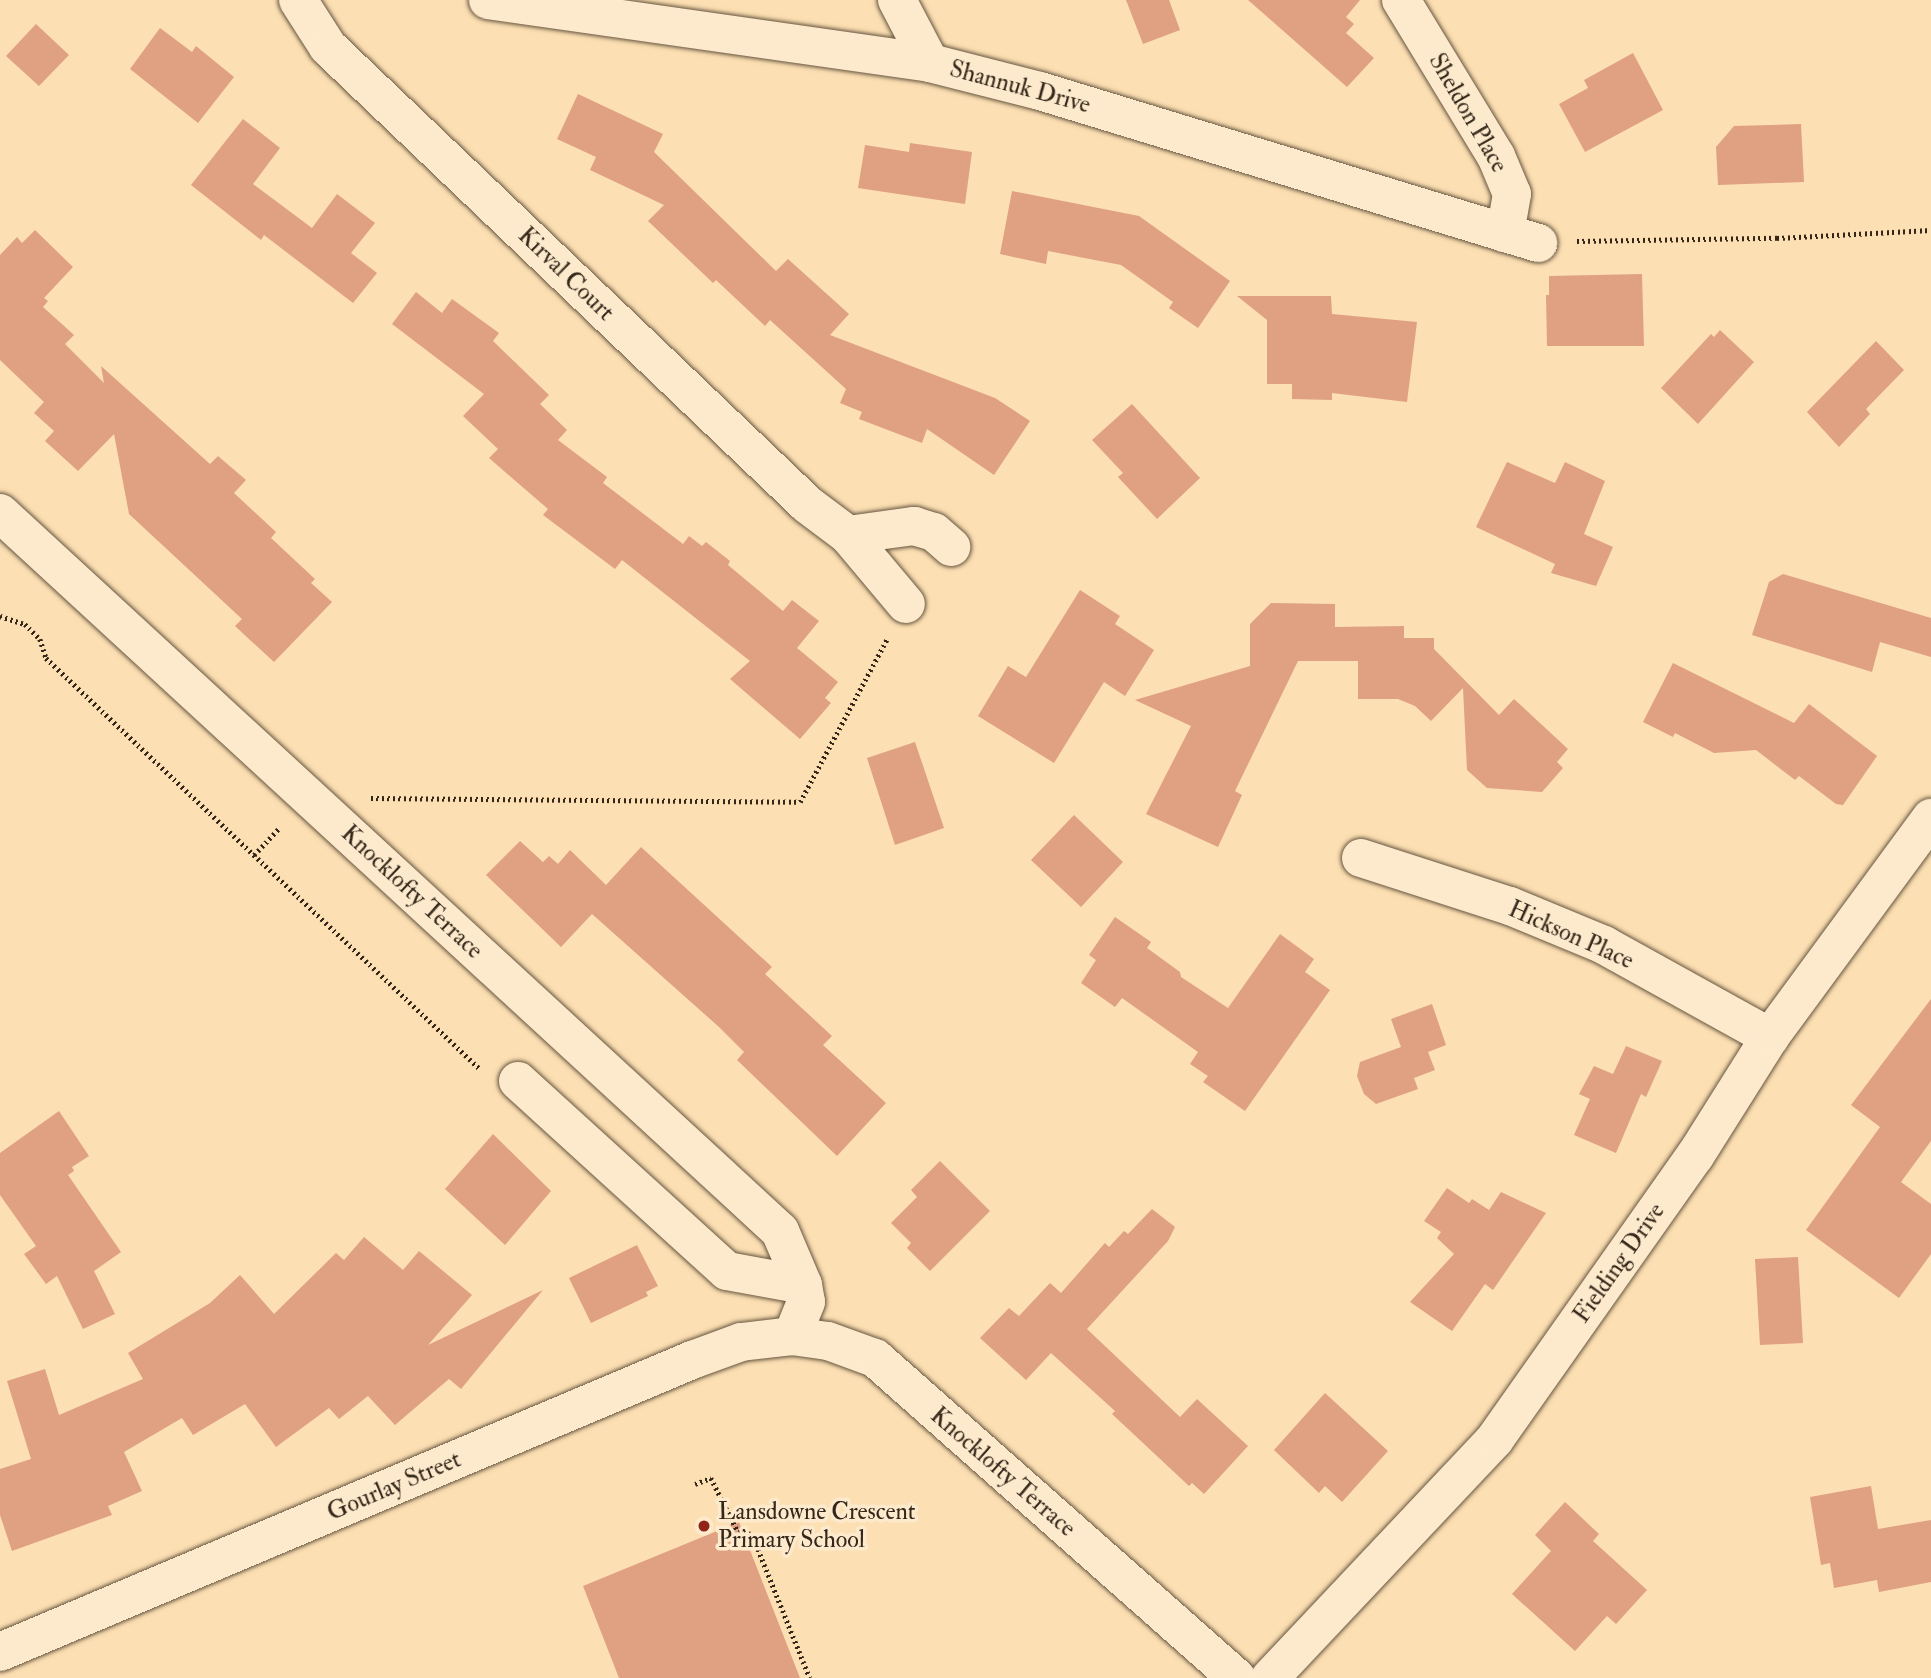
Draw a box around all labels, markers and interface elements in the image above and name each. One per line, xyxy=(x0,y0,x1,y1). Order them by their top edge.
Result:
street label: Sheldon Place xyxy=(1422,48,1514,178)
street label: Shannuk Drive xyxy=(947,54,1093,120)
street label: Kirval Court xyxy=(512,221,620,327)
street label: Knocklofty Terrace xyxy=(335,819,489,965)
street label: Hickson Place xyxy=(1504,895,1638,975)
street label: Fielding Drive xyxy=(1567,1198,1671,1328)
street label: Knocklofty Terrace xyxy=(925,1401,1081,1543)
street label: Gourlay Street xyxy=(323,1445,465,1527)
place label: Lansdowne Crescent Primary School xyxy=(718,1498,916,1554)
marker: Lansdowne Crescent Primary School xyxy=(696,1518,712,1534)

